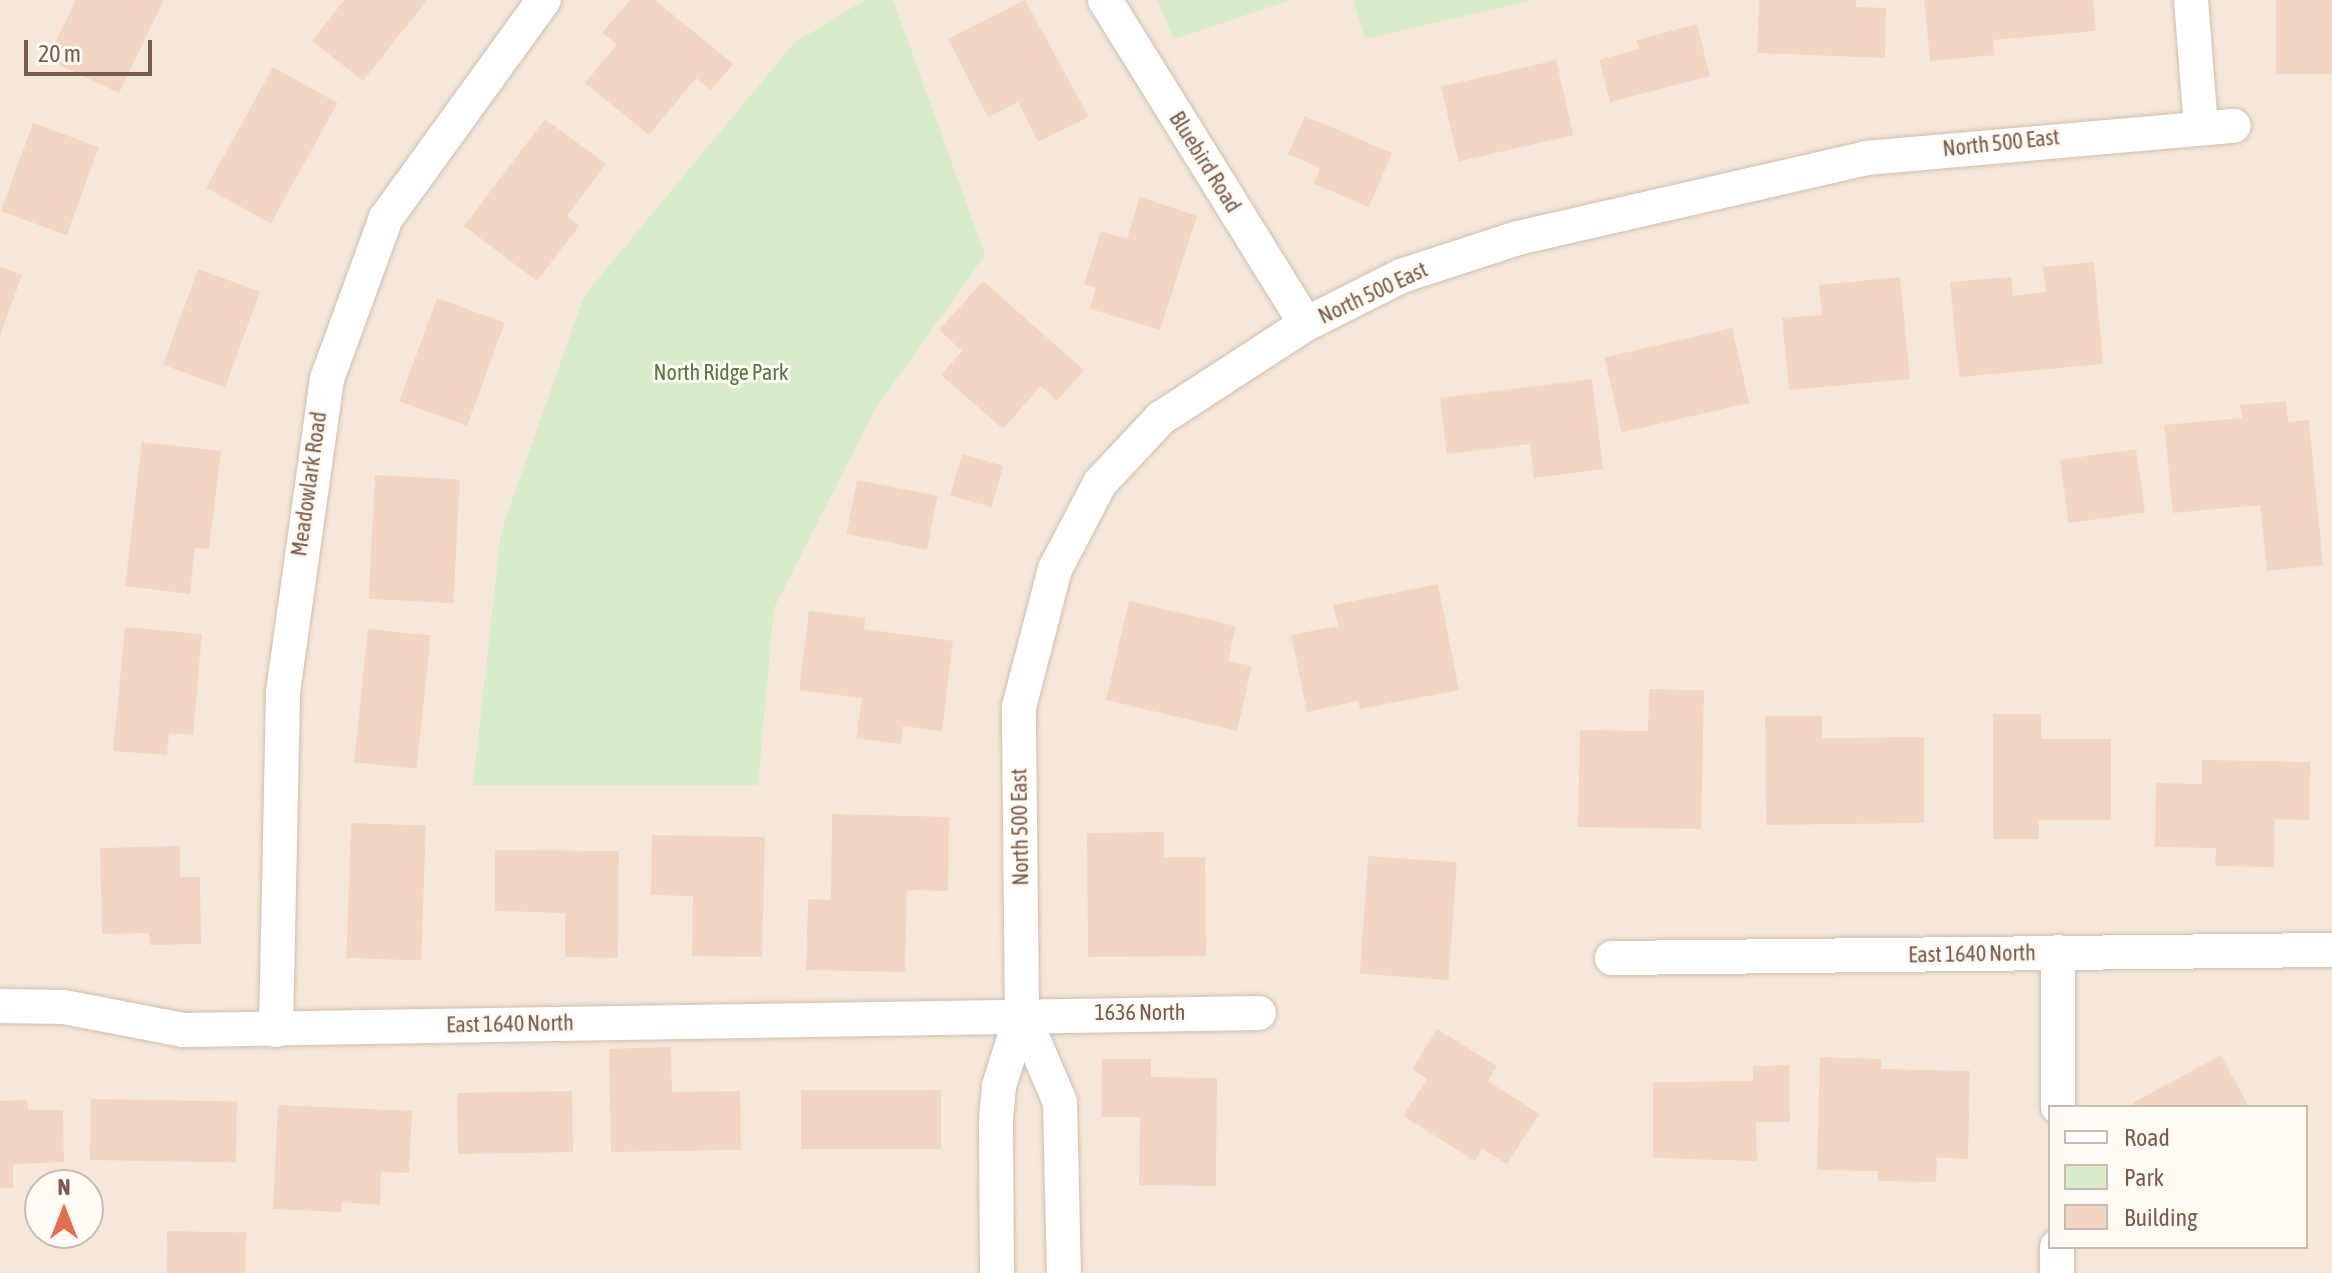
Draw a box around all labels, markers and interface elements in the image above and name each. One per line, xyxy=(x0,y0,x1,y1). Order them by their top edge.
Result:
scale bar xyxy=(28,24,156,74)
text: 20 m xyxy=(38,40,81,67)
street label: Bluebird Road xyxy=(1164,107,1246,217)
street label: North 500 East xyxy=(1941,124,2061,162)
street label: North 500 East xyxy=(1314,256,1432,330)
park label: North Ridge Park xyxy=(654,360,788,386)
street label: Meadowlark Road xyxy=(286,410,332,558)
street label: North 500 East xyxy=(1006,768,1034,886)
street label: East 1640 North xyxy=(1908,940,2036,968)
street label: 1636 North xyxy=(1095,1000,1185,1026)
street label: East 1640 North xyxy=(446,1010,574,1038)
legend xyxy=(2048,1105,2308,1249)
text: Road xyxy=(2124,1124,2170,1151)
text: Park xyxy=(2124,1164,2164,1191)
north arrow xyxy=(24,1169,104,1249)
text: N xyxy=(58,1174,70,1200)
text: Building xyxy=(2124,1204,2197,1231)

